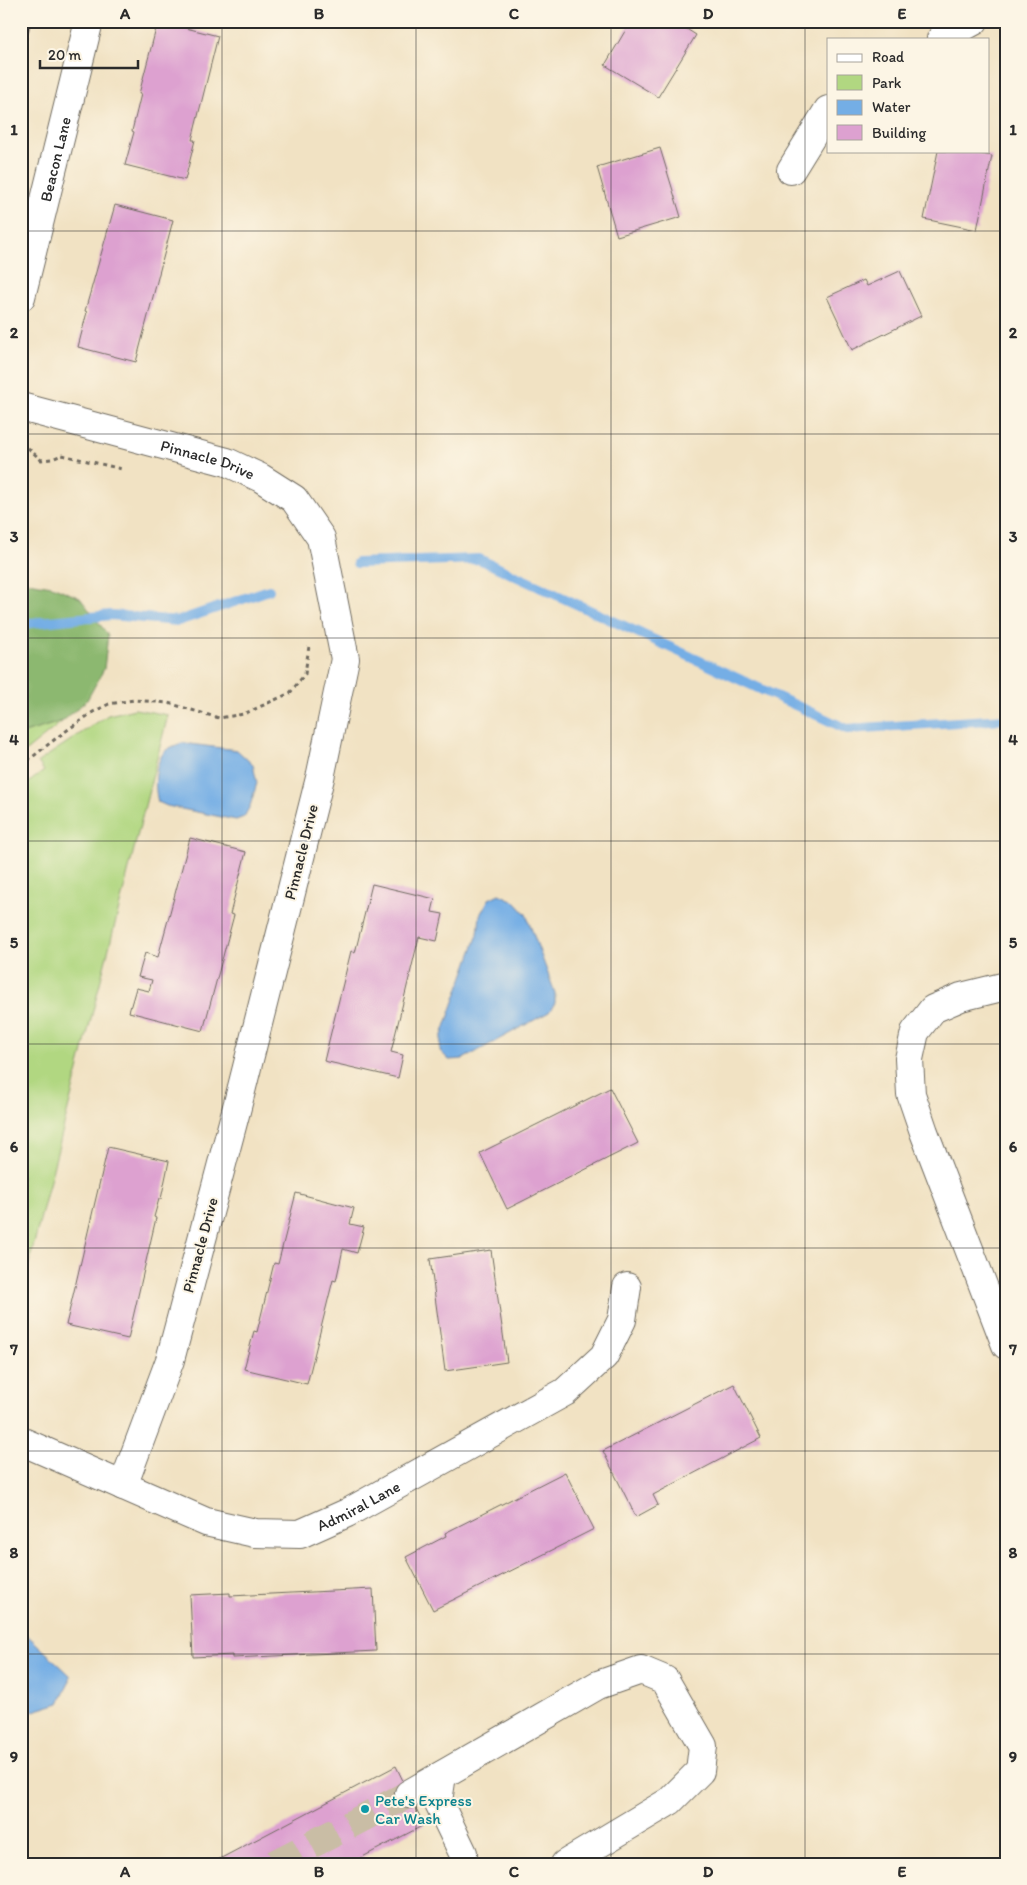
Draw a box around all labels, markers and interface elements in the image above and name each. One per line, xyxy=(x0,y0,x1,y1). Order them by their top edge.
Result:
text: A xyxy=(119,4,131,23)
text: B xyxy=(314,4,325,23)
text: C xyxy=(509,4,520,23)
text: D xyxy=(703,4,714,23)
text: E xyxy=(898,4,907,23)
scale bar xyxy=(40,38,138,70)
legend xyxy=(827,38,990,152)
text: 20 m xyxy=(48,46,82,64)
text: Road xyxy=(872,48,905,66)
text: Park xyxy=(872,74,902,92)
text: Water xyxy=(872,98,911,116)
street label: Beacon Lane xyxy=(35,115,75,204)
text: 1 xyxy=(10,120,18,139)
text: 1 xyxy=(1009,120,1017,139)
text: Building xyxy=(872,124,926,142)
text: 2 xyxy=(10,323,19,342)
text: 2 xyxy=(1009,323,1018,342)
street label: Pinnacle Drive xyxy=(159,435,258,483)
text: 3 xyxy=(10,527,19,546)
text: 3 xyxy=(1009,527,1018,546)
text: 4 xyxy=(9,730,19,749)
text: 4 xyxy=(1008,730,1018,749)
street label: Pinnacle Drive xyxy=(280,802,322,902)
text: 5 xyxy=(10,933,19,952)
text: 5 xyxy=(1009,933,1018,952)
text: 6 xyxy=(10,1137,19,1156)
text: 6 xyxy=(1009,1137,1018,1156)
street label: Pinnacle Drive xyxy=(178,1195,222,1295)
text: 7 xyxy=(9,1340,18,1359)
text: 7 xyxy=(1008,1340,1017,1359)
street label: Admiral Lane xyxy=(314,1476,403,1535)
text: 8 xyxy=(10,1543,19,1562)
text: 8 xyxy=(1009,1543,1018,1562)
text: 9 xyxy=(10,1747,18,1766)
text: 9 xyxy=(1009,1747,1017,1766)
place label: Pete's Express Car Wash xyxy=(375,1791,472,1828)
marker: Pete's Express Car Wash xyxy=(359,1803,371,1815)
text: A xyxy=(119,1862,131,1881)
text: B xyxy=(314,1862,325,1881)
text: C xyxy=(509,1862,520,1881)
text: D xyxy=(703,1862,714,1881)
text: E xyxy=(898,1862,907,1881)

